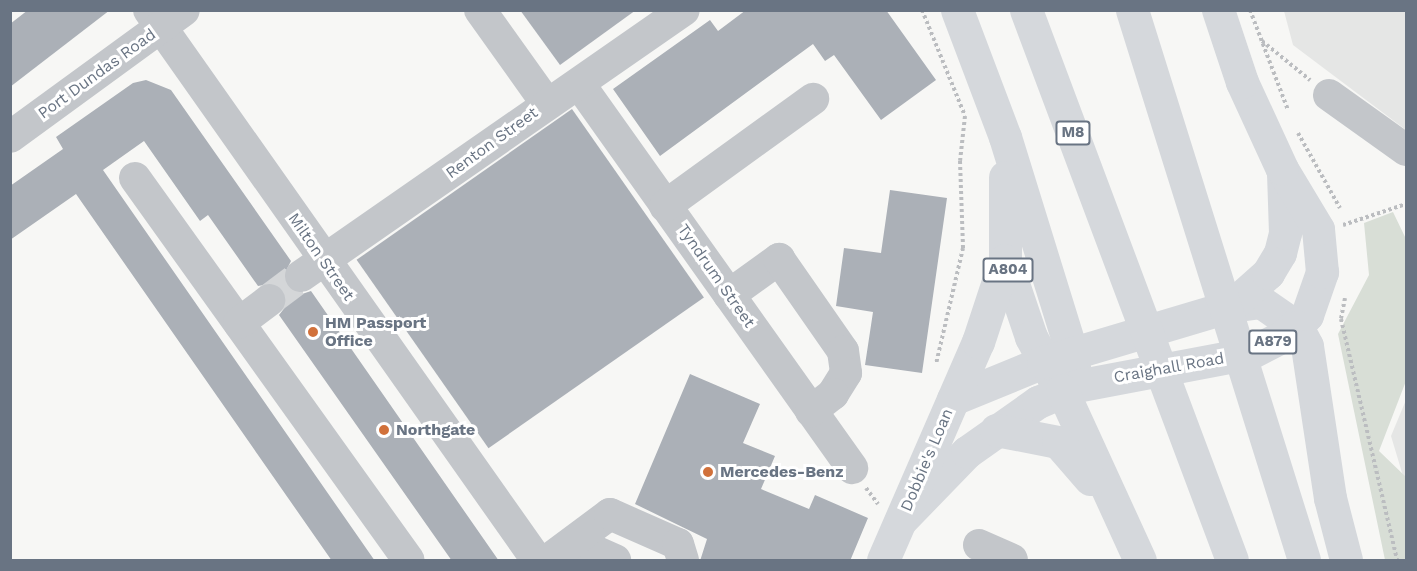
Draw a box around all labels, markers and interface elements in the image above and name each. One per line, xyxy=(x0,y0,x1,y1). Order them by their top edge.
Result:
street label: Port Dundas Road xyxy=(34,25,160,123)
street label: Renton Street xyxy=(442,103,542,183)
road number: M8 xyxy=(1055,121,1091,145)
street label: Milton Street xyxy=(284,210,358,304)
street label: Tyndrum Street xyxy=(673,221,759,331)
road number: A804 xyxy=(982,258,1034,282)
place label: HM Passport Office xyxy=(325,313,426,351)
marker: HM Passport Office xyxy=(306,325,320,339)
road number: A879 xyxy=(1248,330,1298,354)
street label: Craighall Road xyxy=(1112,349,1226,387)
street label: Dobbie's Loan xyxy=(897,406,957,514)
place label: Northgate xyxy=(396,420,475,440)
marker: Northgate xyxy=(377,423,391,437)
place label: Mercedes-Benz xyxy=(720,462,844,482)
marker: Mercedes-Benz xyxy=(701,465,715,479)

